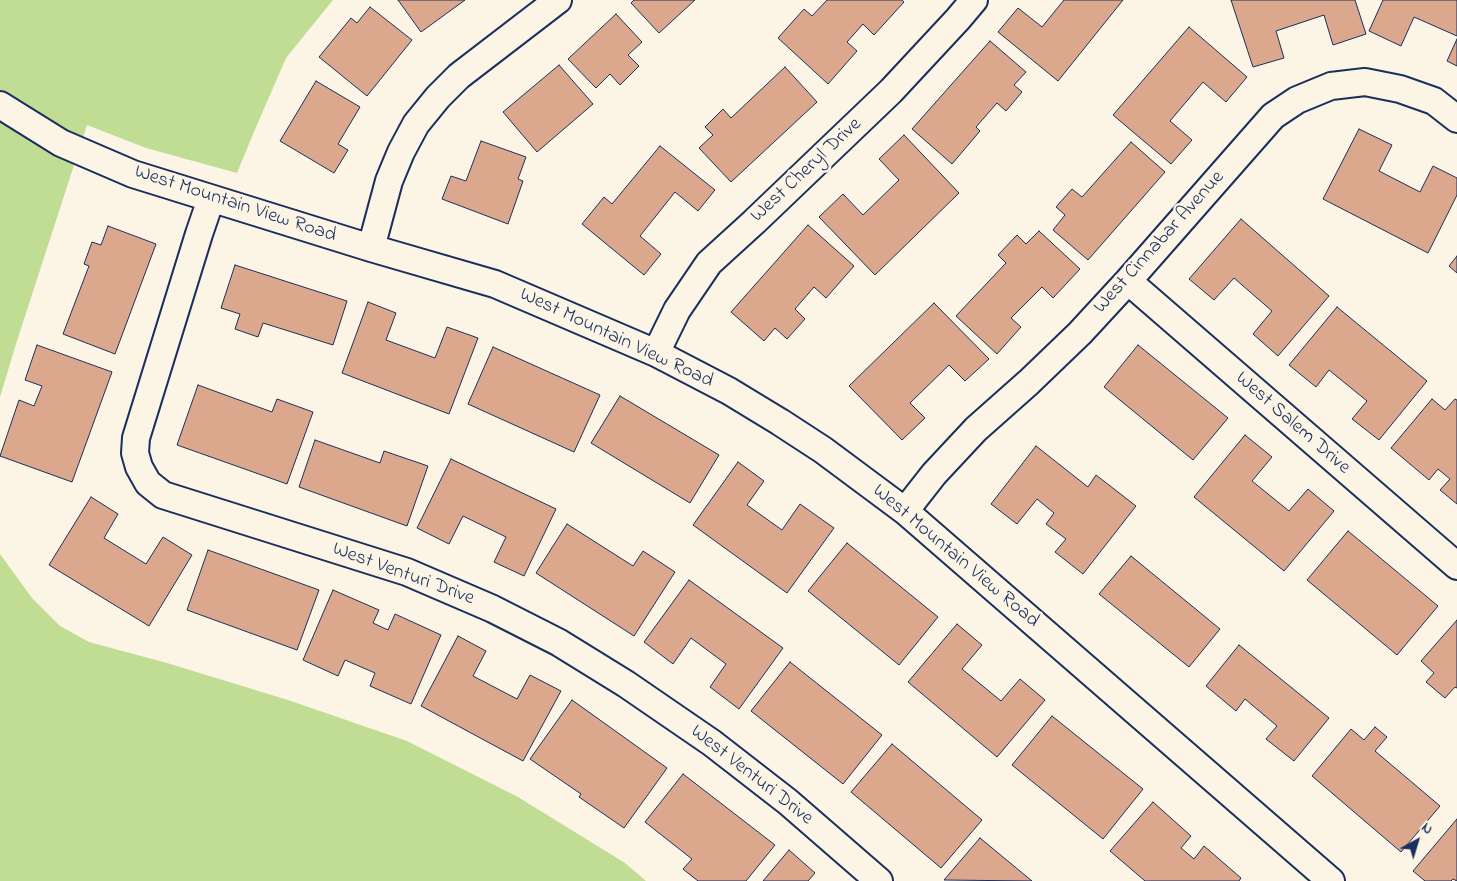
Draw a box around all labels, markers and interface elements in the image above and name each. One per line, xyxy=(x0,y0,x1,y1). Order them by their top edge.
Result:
street label: West Cheryl Drive xyxy=(746,113,868,229)
street label: West Mountain View Road xyxy=(131,161,339,249)
street label: West Cinnabar Avenue xyxy=(1090,167,1230,319)
street label: West Mountain View Road xyxy=(515,284,717,394)
street label: West Salem Drive xyxy=(1230,368,1354,480)
street label: West Mountain View Road xyxy=(867,480,1043,634)
street label: West Venturi Drive xyxy=(329,538,477,612)
street label: West Venturi Drive xyxy=(685,721,817,831)
north arrow xyxy=(1392,816,1442,866)
text: N xyxy=(1416,818,1437,840)

